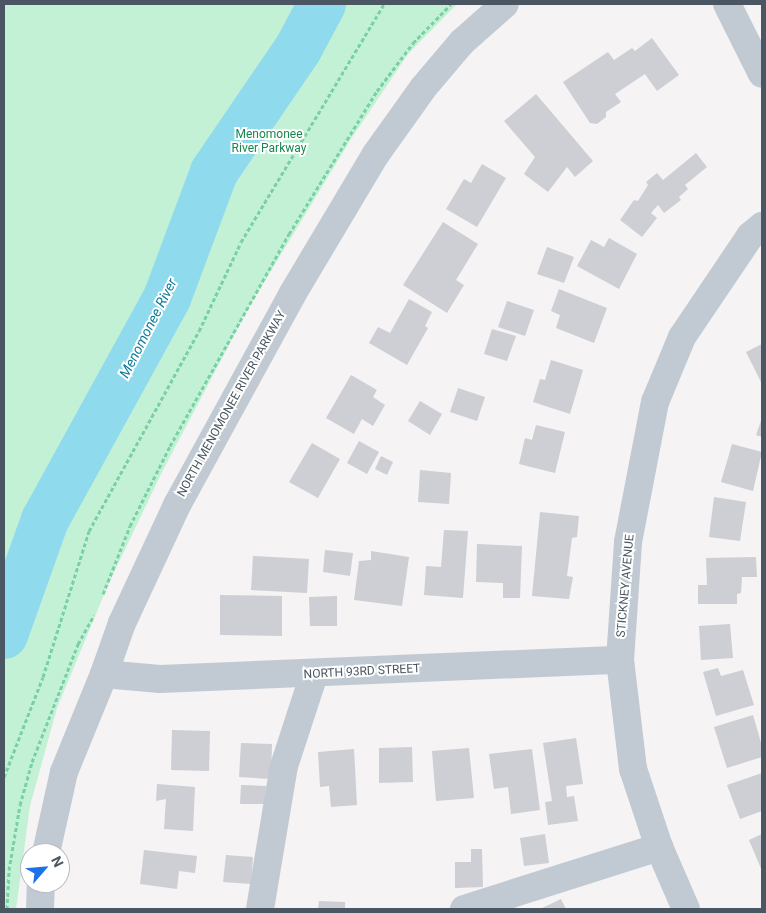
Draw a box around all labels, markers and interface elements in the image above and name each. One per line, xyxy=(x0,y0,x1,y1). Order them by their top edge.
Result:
park label: Menomonee River Parkway xyxy=(232,128,306,156)
water label: Menomonee River xyxy=(116,276,180,380)
street label: NORTH MENOMONEE RIVER PARKWAY xyxy=(175,309,289,499)
street label: STICKNEY AVENUE xyxy=(614,534,638,638)
street label: NORTH 93RD STREET xyxy=(303,662,421,682)
north arrow xyxy=(20,843,70,893)
text: N xyxy=(48,854,67,870)

